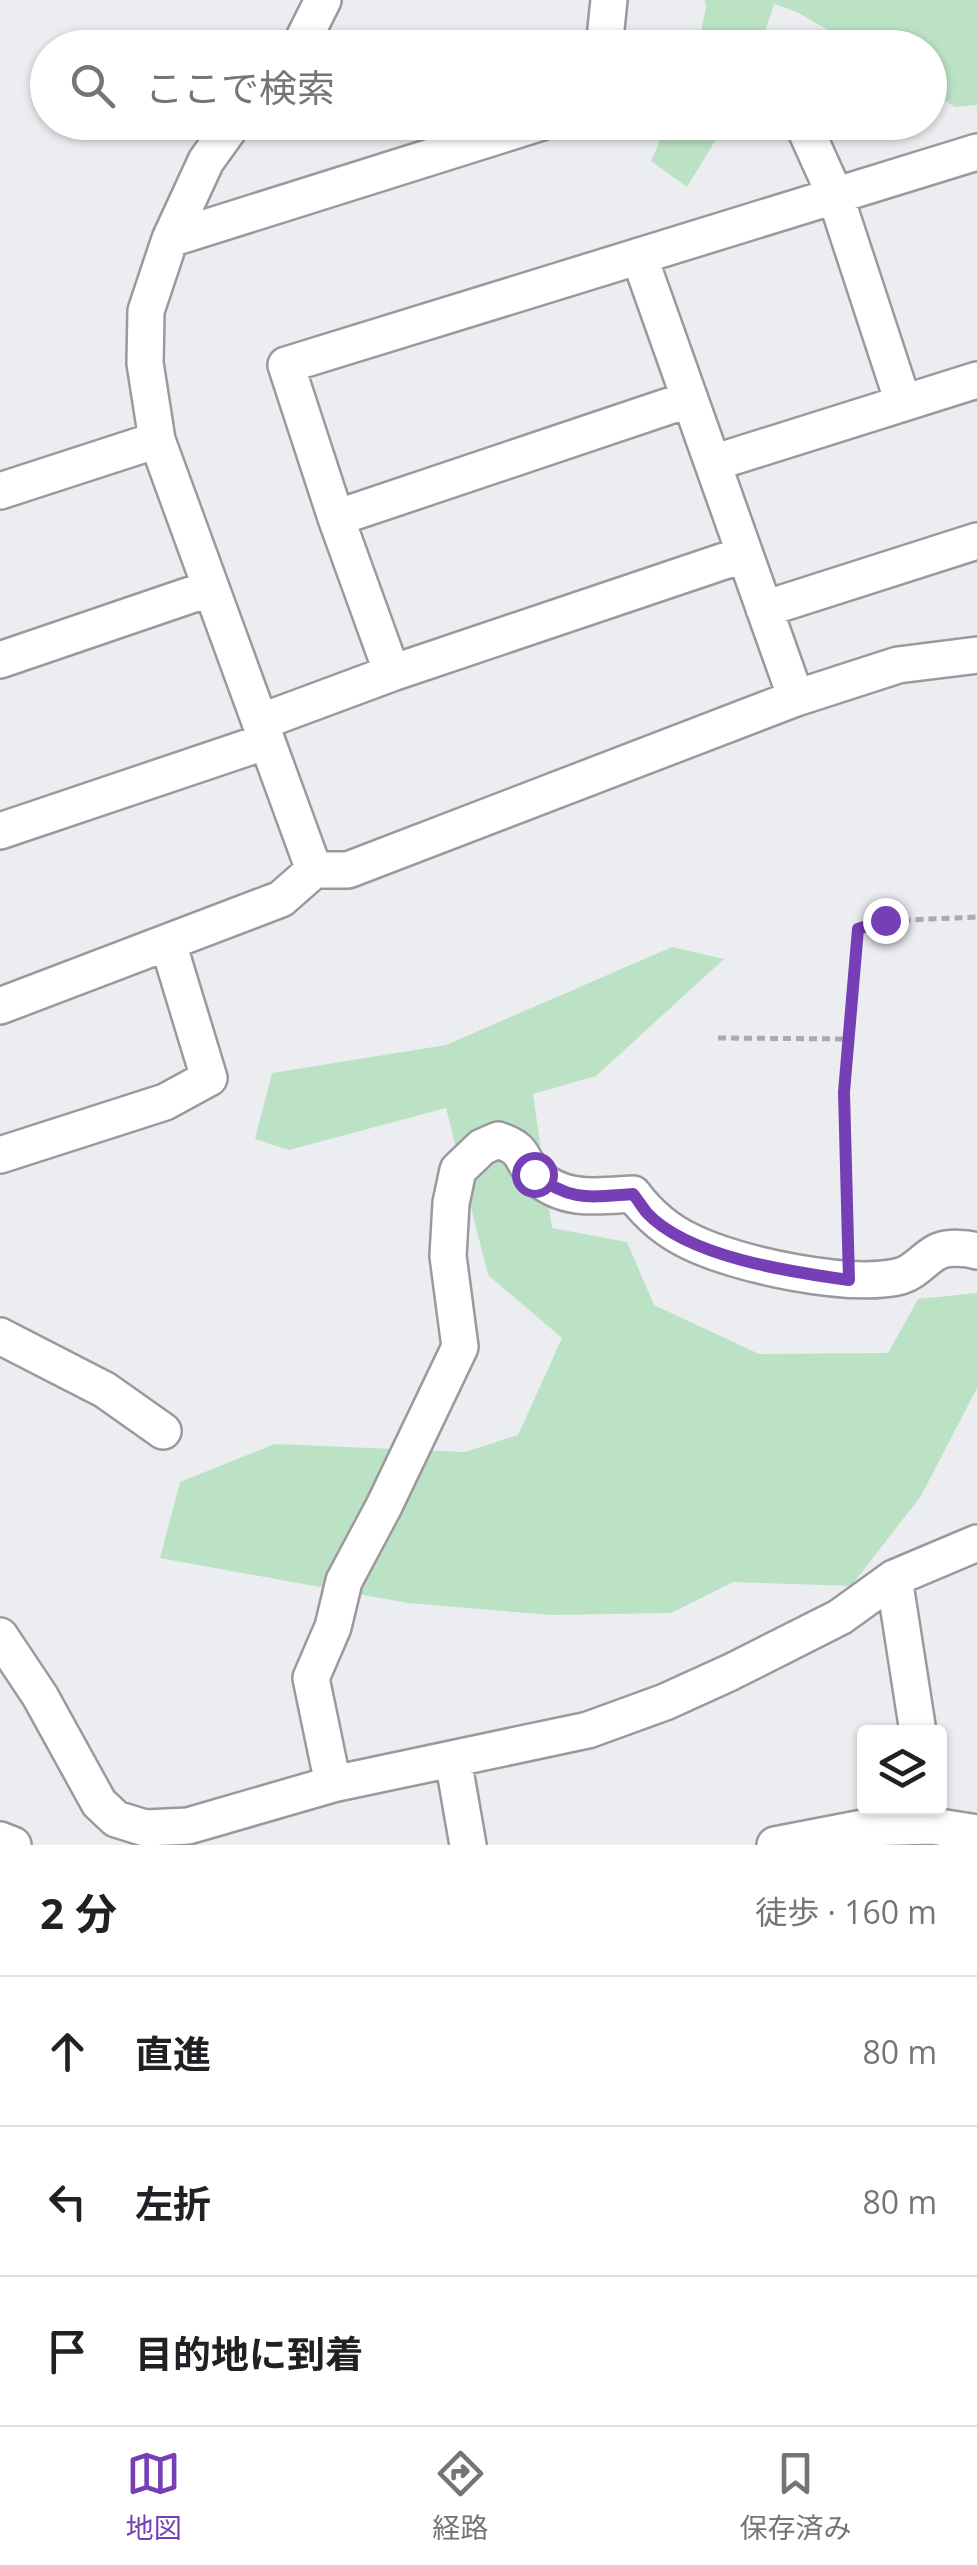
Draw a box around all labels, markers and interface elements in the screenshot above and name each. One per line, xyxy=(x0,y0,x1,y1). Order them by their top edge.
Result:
search box xyxy=(30,30,947,140)
icon: search xyxy=(65,58,120,113)
text: ここで検索 xyxy=(145,61,335,113)
route end xyxy=(863,898,909,944)
route start xyxy=(512,1152,558,1198)
map controls xyxy=(857,1725,947,1815)
button: layers xyxy=(857,1725,947,1815)
text: 2 分 xyxy=(40,1884,117,1941)
text: 徒歩 · 160 m xyxy=(755,1890,937,1933)
icon: ahead xyxy=(40,2024,95,2079)
text: 直進 xyxy=(135,2027,211,2079)
text: 80 m xyxy=(862,2030,937,2073)
icon: left xyxy=(40,2174,95,2229)
text: 左折 xyxy=(135,2177,211,2229)
text: 80 m xyxy=(862,2180,937,2223)
icon: arrive xyxy=(40,2324,95,2379)
text: 目的地に到着 xyxy=(135,2327,363,2379)
tab: 地図 xyxy=(125,2446,182,2546)
tab: 経路 xyxy=(432,2446,489,2546)
tab: 保存済み xyxy=(739,2446,852,2546)

